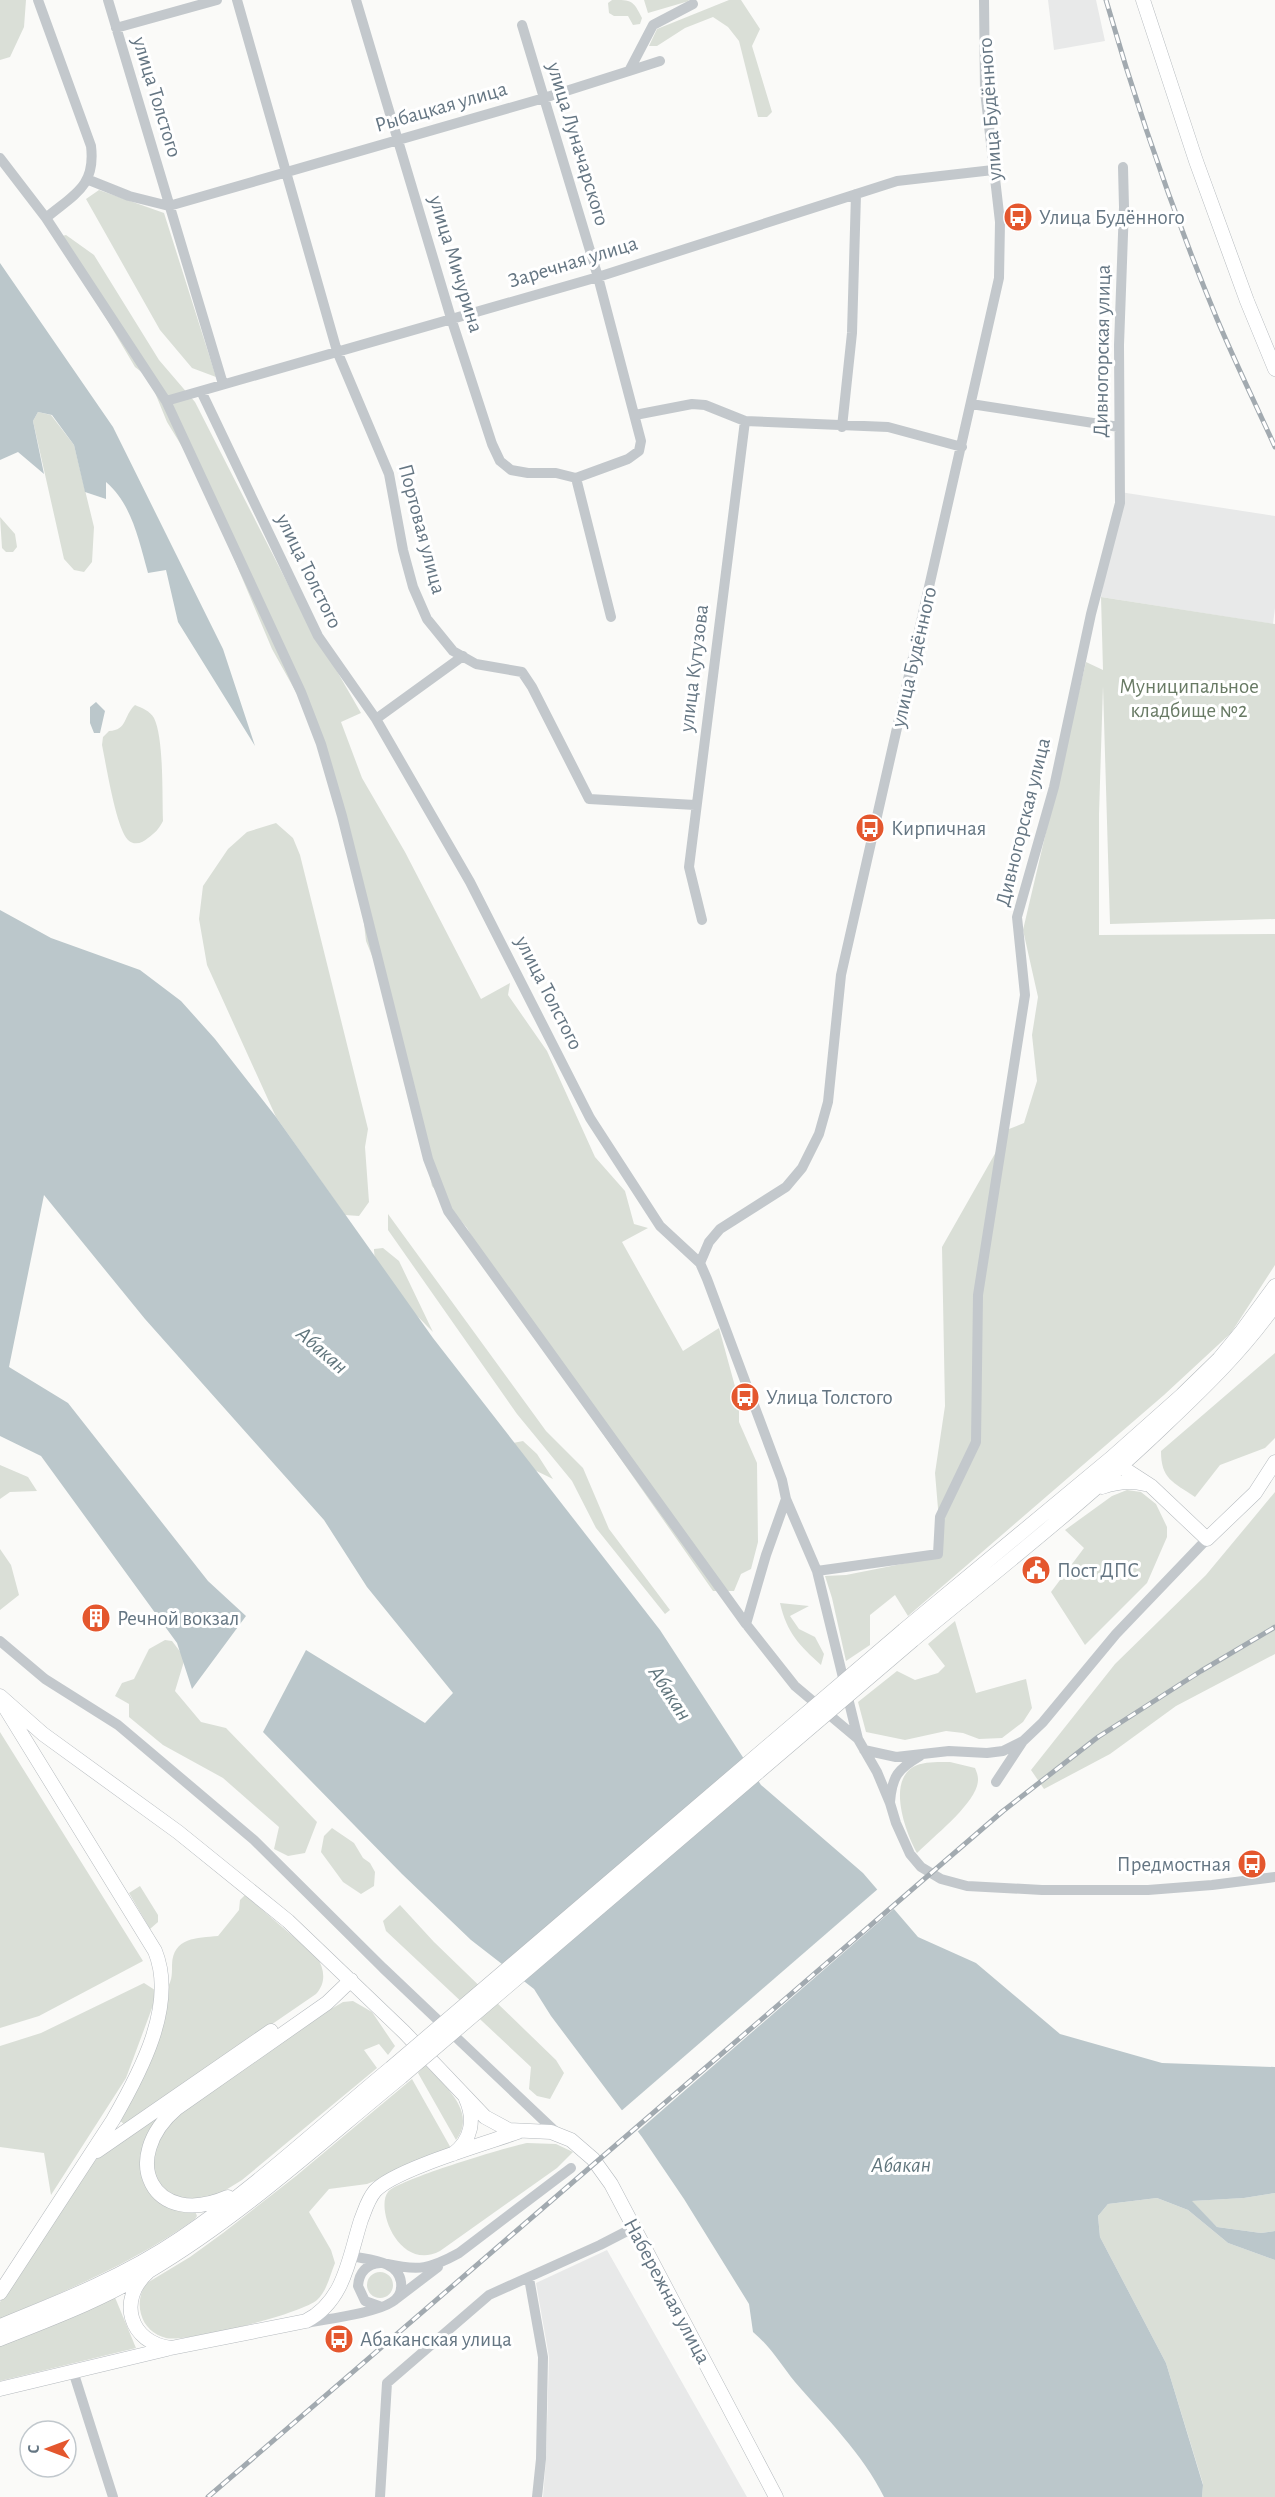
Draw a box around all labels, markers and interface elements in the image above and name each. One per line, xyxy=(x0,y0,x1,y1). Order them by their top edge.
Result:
street label: улица Толстого xyxy=(128,33,185,160)
street label: улица Будённого xyxy=(975,37,1006,182)
street label: улица Луначарского xyxy=(543,59,613,228)
street label: Рыбацкая улица xyxy=(372,78,510,136)
street label: улица Мичурина xyxy=(425,192,487,335)
bus stop icon: Улица Будённого xyxy=(1002,201,1034,233)
place label: Улица Будённого xyxy=(1039,207,1185,228)
street label: Заречная улица xyxy=(506,232,641,292)
street label: Дивногорская улица xyxy=(1090,264,1114,438)
street label: Портовая улица xyxy=(395,462,450,597)
street label: улица Толстого xyxy=(272,510,346,632)
street label: улица Будённого xyxy=(887,585,940,730)
street label: улица Кутузова xyxy=(676,603,712,734)
park label: Муниципальное кладбище №2 xyxy=(1119,676,1259,721)
street label: Дивногорская улица xyxy=(992,735,1054,908)
bus stop icon: Кирпичная xyxy=(854,812,886,844)
place label: Кирпичная xyxy=(891,818,986,839)
street label: улица Толстого xyxy=(511,932,587,1053)
water label: Абакан xyxy=(291,1321,352,1378)
bus stop icon: Улица Толстого xyxy=(729,1381,761,1413)
place label: Улица Толстого xyxy=(766,1387,893,1408)
public building icon: Пост ДПС xyxy=(1020,1554,1052,1586)
place label: Пост ДПС xyxy=(1057,1560,1139,1581)
building icon: Речной вокзал xyxy=(80,1602,112,1634)
place label: Речной вокзал xyxy=(117,1608,239,1629)
water label: Абакан xyxy=(644,1661,696,1724)
bus stop icon: Предмостная xyxy=(1236,1848,1268,1880)
place label: Предмостная xyxy=(1117,1854,1231,1875)
water label: Абакан xyxy=(870,2154,931,2176)
street label: Набережная улица xyxy=(620,2215,714,2368)
bus stop icon: Абаканская улица xyxy=(323,2323,355,2355)
place label: Абаканская улица xyxy=(360,2329,512,2350)
north arrow xyxy=(18,2419,78,2479)
text: С xyxy=(26,2444,42,2453)

